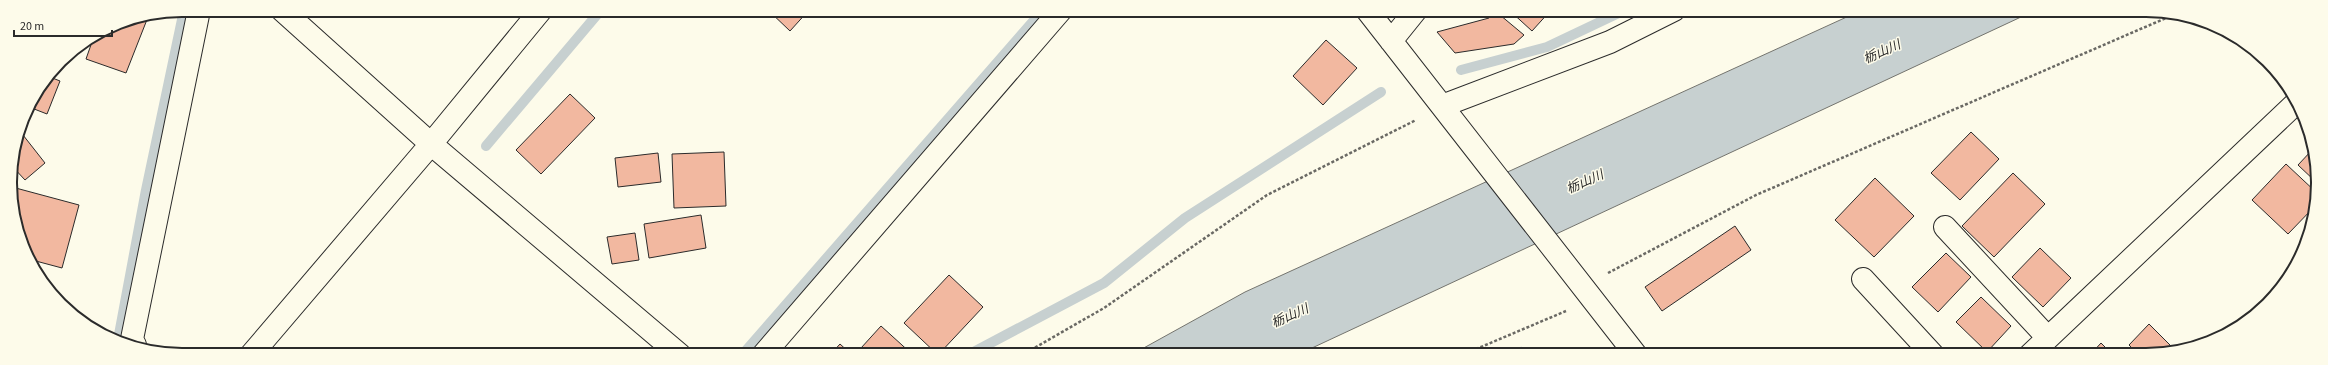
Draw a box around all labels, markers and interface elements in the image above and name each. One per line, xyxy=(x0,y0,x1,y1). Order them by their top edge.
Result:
scale bar xyxy=(14,12,112,38)
text: 20 m xyxy=(20,18,44,35)
water label: 栃山川 xyxy=(1861,35,1905,68)
water label: 栃山川 xyxy=(1564,165,1608,198)
water label: 栃山川 xyxy=(1269,299,1313,332)

